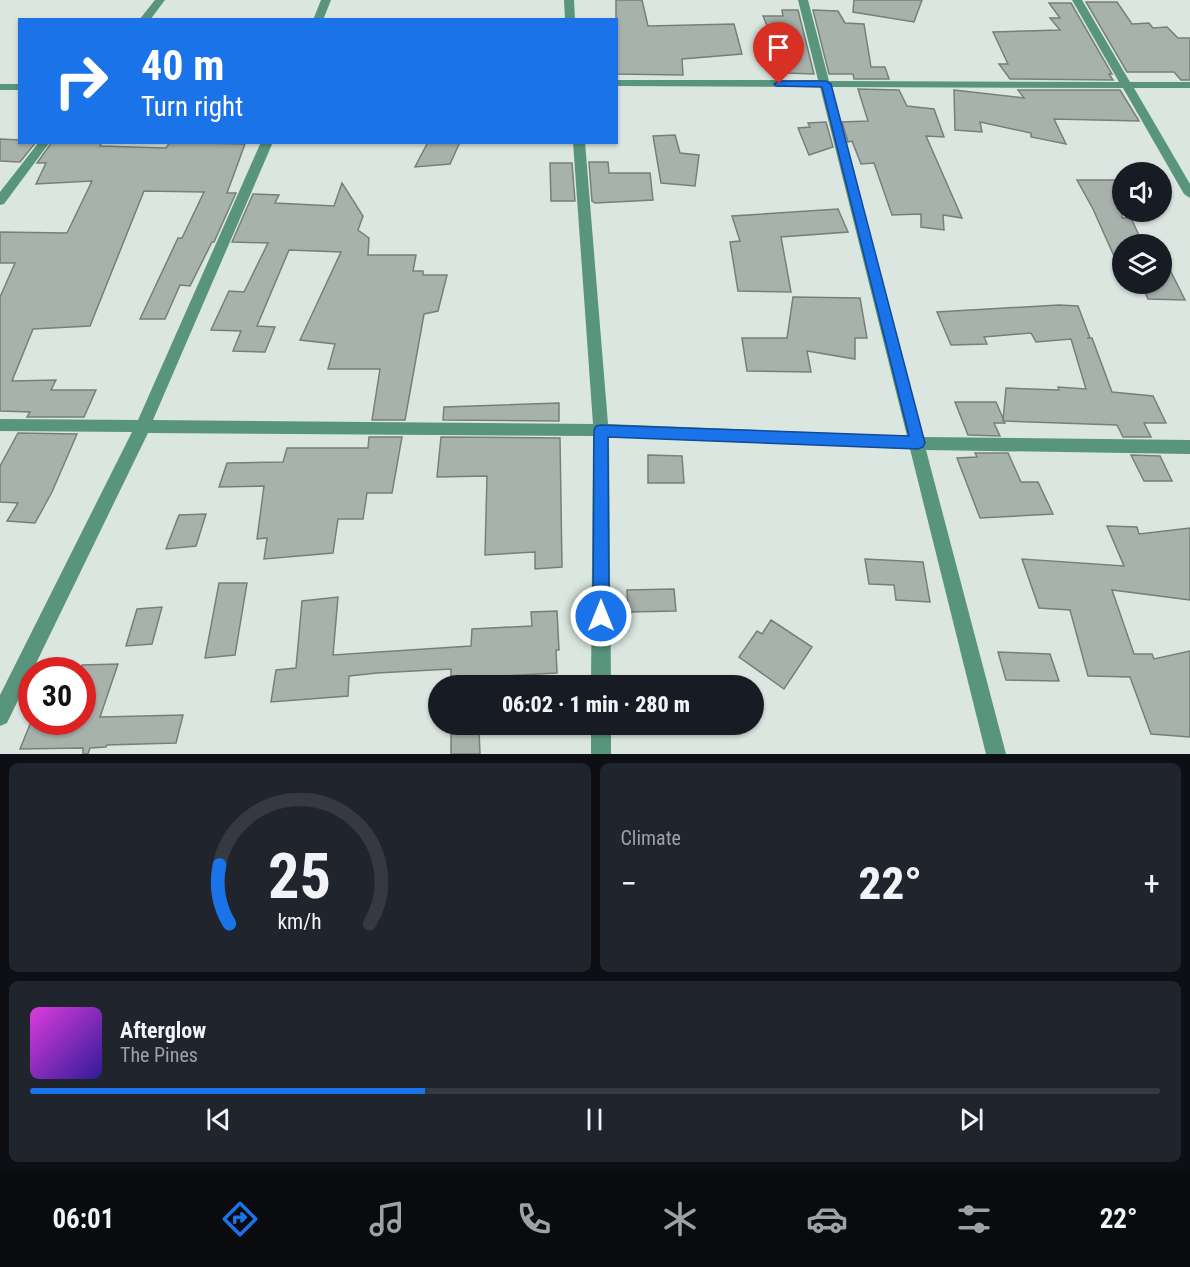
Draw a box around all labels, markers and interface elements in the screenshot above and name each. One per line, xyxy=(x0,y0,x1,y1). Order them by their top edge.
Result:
pin xyxy=(753,22,804,84)
icon: arrive xyxy=(762,31,795,64)
text: 40 m xyxy=(141,41,224,90)
icon: right xyxy=(42,42,120,120)
text: Turn right xyxy=(141,91,243,123)
map controls xyxy=(1112,162,1172,294)
button: sound xyxy=(1112,162,1172,222)
button: layers xyxy=(1112,234,1172,294)
position arrow xyxy=(569,584,633,648)
speed limit sign: 30 xyxy=(18,657,96,735)
text: 06:02 · 1 min · 280 m xyxy=(502,692,690,717)
text: Climate xyxy=(621,826,681,850)
text: 25 xyxy=(268,840,331,913)
text: 22° xyxy=(859,857,922,910)
text: − xyxy=(621,864,637,903)
text: + xyxy=(1144,864,1160,903)
text: km/h xyxy=(278,910,322,935)
text: Afterglow xyxy=(120,1018,206,1043)
text: The Pines xyxy=(120,1043,198,1067)
icon: previous xyxy=(202,1103,235,1136)
icon: pause xyxy=(578,1103,611,1136)
icon: next xyxy=(955,1103,988,1136)
icon: directions xyxy=(219,1198,261,1240)
icon: music xyxy=(366,1198,408,1240)
icon: phone xyxy=(513,1198,555,1240)
icon: climate xyxy=(659,1198,701,1240)
icon: car xyxy=(806,1198,848,1240)
icon: filters xyxy=(953,1198,995,1240)
text: 06:01 xyxy=(52,1203,114,1235)
text: 22° xyxy=(1100,1203,1138,1235)

